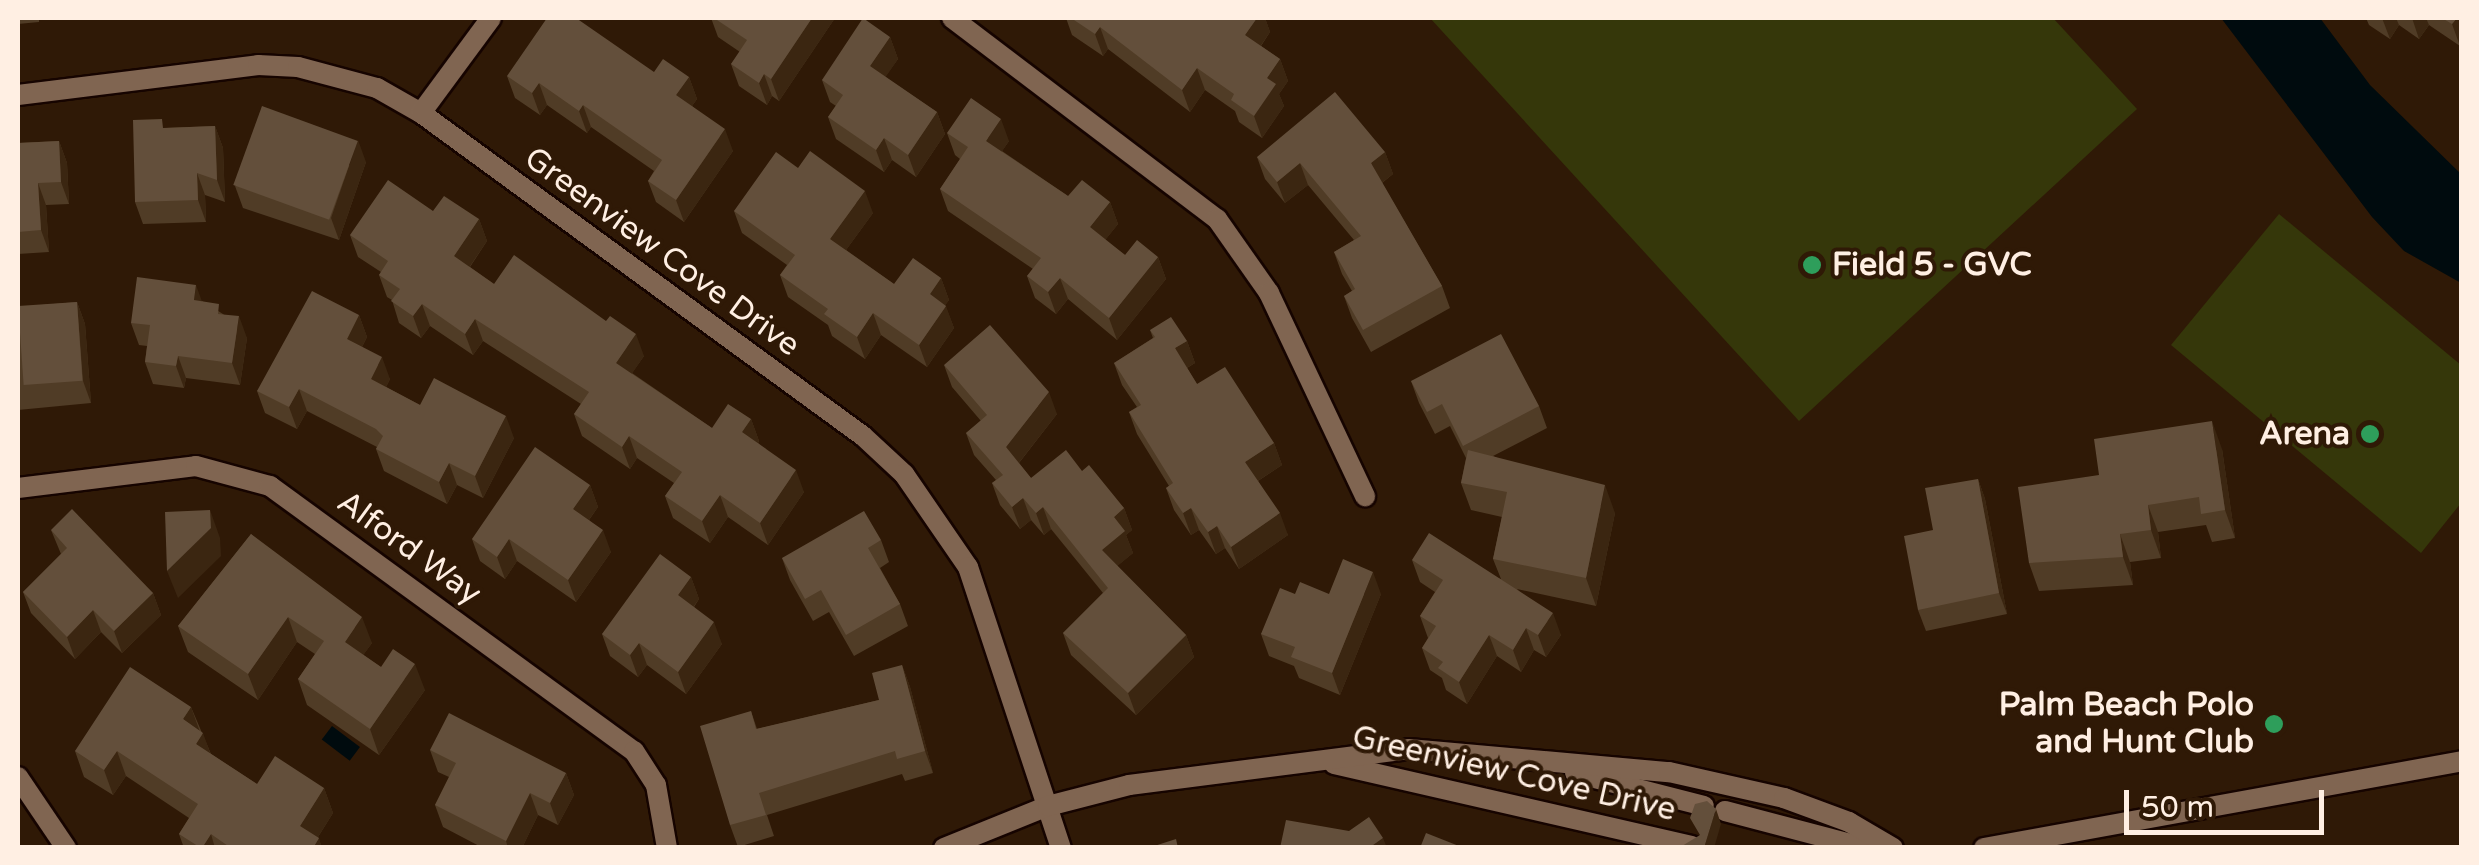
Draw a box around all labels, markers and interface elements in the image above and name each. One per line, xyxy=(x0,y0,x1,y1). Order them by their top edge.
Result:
street label: Greenview Cove Drive xyxy=(517,139,807,365)
place label: Field 5 - GVC xyxy=(1832,246,2032,284)
marker: Field 5 - GVC xyxy=(1801,254,1823,276)
place label: Arena xyxy=(2259,415,2350,453)
marker: Arena xyxy=(2359,423,2381,445)
street label: Alford Way xyxy=(329,483,489,613)
place label: Palm Beach Polo and Hunt Club xyxy=(1999,687,2254,762)
marker: Palm Beach Polo and Hunt Club xyxy=(2263,713,2285,735)
street label: Greenview Cove Drive xyxy=(1348,718,1680,830)
scale bar xyxy=(2129,770,2329,832)
text: 50 m xyxy=(2141,789,2214,826)

